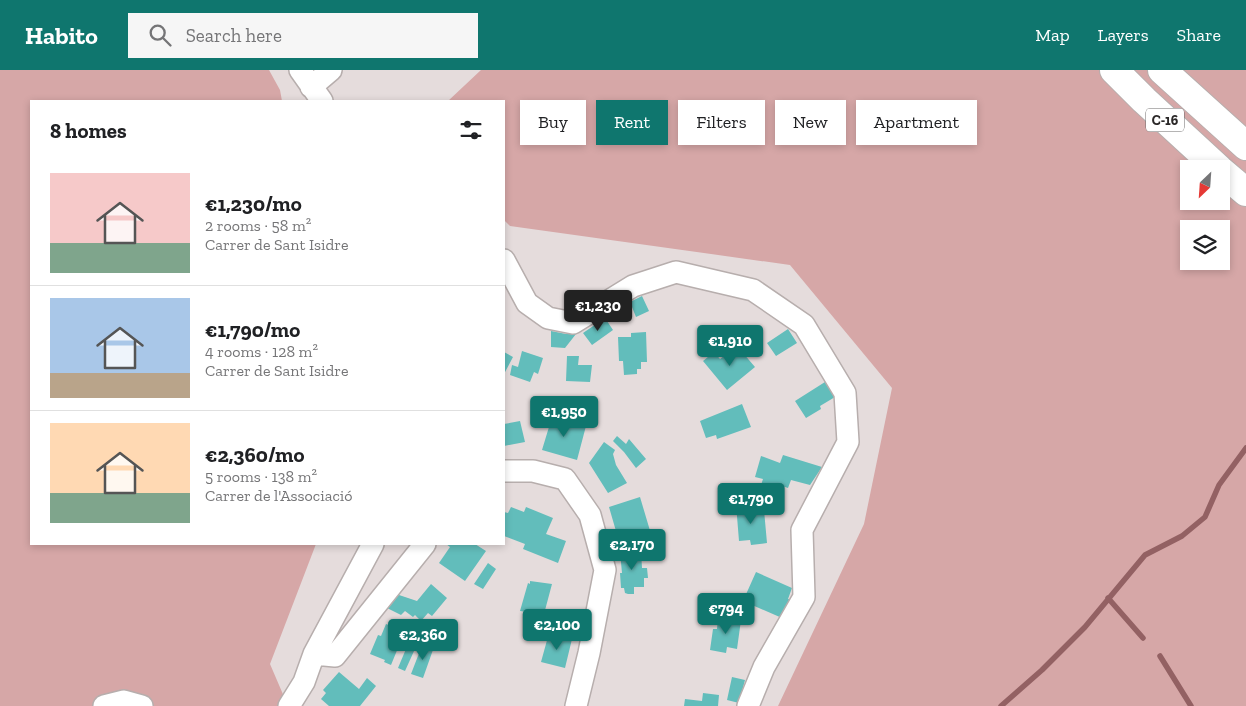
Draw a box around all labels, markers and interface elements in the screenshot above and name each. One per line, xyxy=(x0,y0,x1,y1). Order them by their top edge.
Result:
search box xyxy=(128,13,478,58)
text: Habito xyxy=(25,21,98,50)
icon: search xyxy=(146,21,174,49)
text: Search here xyxy=(186,24,282,47)
text: Map xyxy=(1035,24,1070,46)
text: Layers xyxy=(1098,24,1149,46)
text: Share xyxy=(1177,24,1221,46)
chip: Buy xyxy=(520,100,586,145)
chip: Rent xyxy=(596,100,668,145)
chip: Filters xyxy=(678,100,765,145)
chip: New xyxy=(775,100,846,145)
chip: Apartment xyxy=(856,100,977,145)
road number: C-16 xyxy=(1146,108,1184,132)
icon: filters xyxy=(457,116,485,144)
text: 8 homes xyxy=(50,118,127,143)
north arrow xyxy=(1180,160,1230,210)
map controls xyxy=(1180,160,1230,270)
text: €1,230/mo xyxy=(205,191,302,216)
icon: home xyxy=(90,193,150,253)
text: 2 rooms · 58 m² xyxy=(205,216,311,235)
button: layers xyxy=(1180,220,1230,270)
text: Carrer de Sant Isidre xyxy=(205,235,349,254)
pin: €1,230 xyxy=(557,290,639,332)
text: €1,230 xyxy=(575,296,621,315)
text: €1,790/mo xyxy=(205,317,300,342)
icon: home xyxy=(90,318,150,378)
pin: €1,910 xyxy=(689,324,771,367)
text: €1,910 xyxy=(708,331,752,350)
text: 4 rooms · 128 m² xyxy=(205,342,318,361)
text: Carrer de Sant Isidre xyxy=(205,361,349,380)
pin: €1,950 xyxy=(523,396,605,438)
text: €1,950 xyxy=(541,402,587,421)
text: €2,360/mo xyxy=(205,442,304,467)
icon: home xyxy=(90,443,150,503)
text: 5 rooms · 138 m² xyxy=(205,467,317,486)
pin: €1,790 xyxy=(710,482,792,525)
text: Carrer de l'Associació xyxy=(205,486,352,505)
text: €1,790 xyxy=(729,489,773,508)
pin: €2,170 xyxy=(591,528,673,571)
text: €2,170 xyxy=(610,535,654,554)
pin: €794 xyxy=(696,592,756,635)
text: €794 xyxy=(708,599,744,618)
pin: €2,100 xyxy=(516,608,598,651)
text: €2,100 xyxy=(534,615,580,634)
pin: €2,360 xyxy=(382,618,464,661)
text: €2,360 xyxy=(399,625,447,644)

